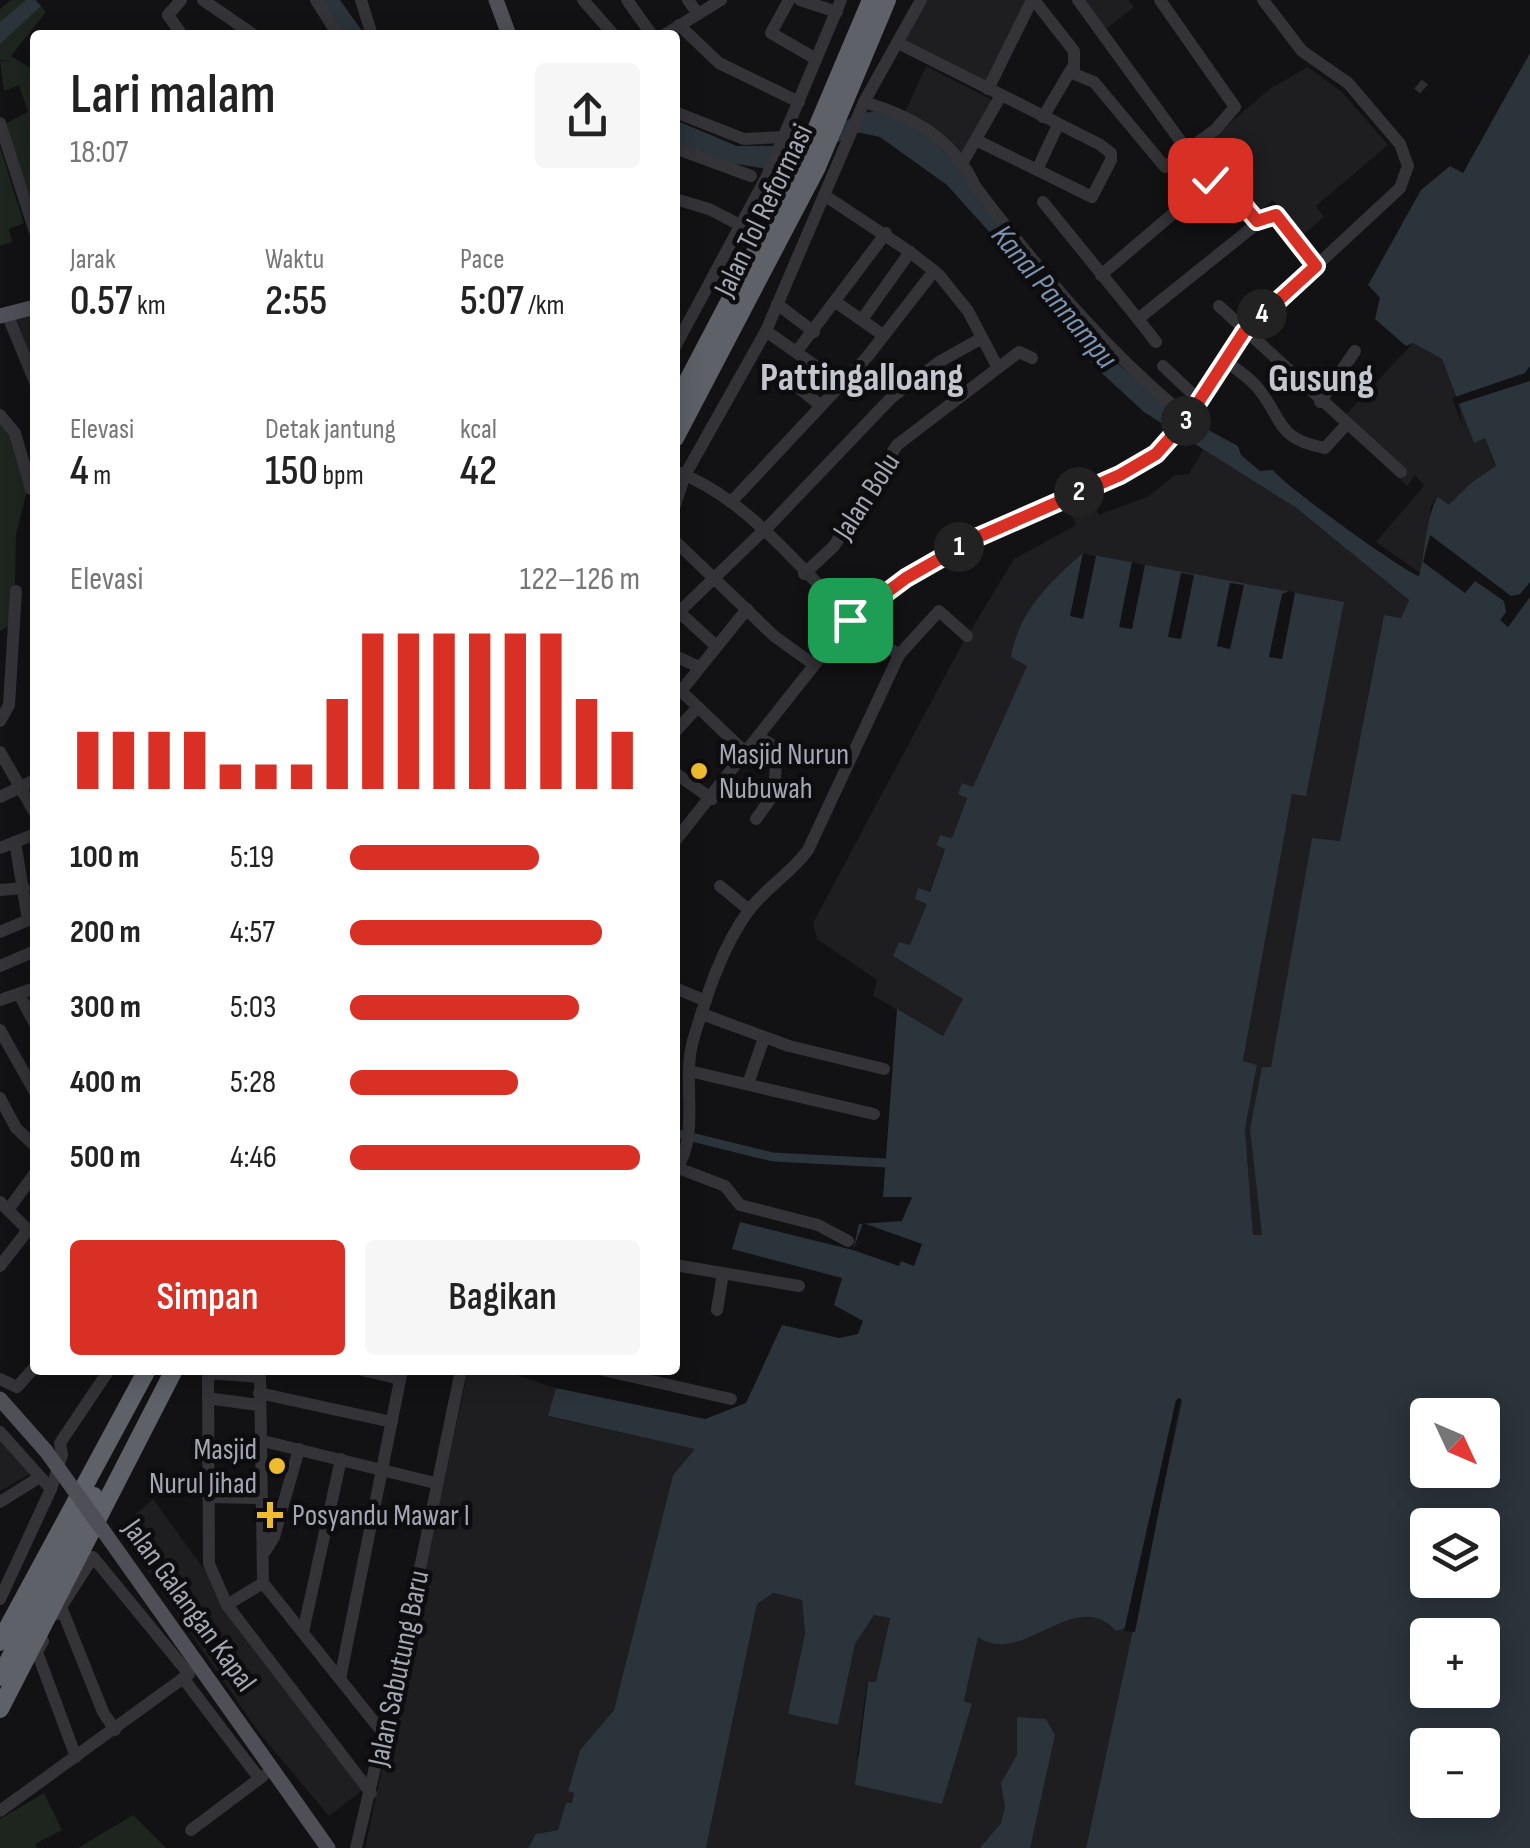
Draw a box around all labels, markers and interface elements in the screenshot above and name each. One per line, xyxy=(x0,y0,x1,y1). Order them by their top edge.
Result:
text: Lari malam xyxy=(70,62,276,129)
button: share xyxy=(535,63,640,168)
street label: Jalan Tol Reformasi xyxy=(706,118,821,303)
text: 18:07 xyxy=(70,133,128,172)
pin xyxy=(1168,138,1253,223)
icon: check xyxy=(1183,153,1238,208)
water label: Kanal Pannampu xyxy=(982,217,1125,377)
text: Jarak xyxy=(70,243,116,276)
text: Waktu xyxy=(265,243,324,276)
text: Pace xyxy=(460,243,505,276)
text: 0.57 xyxy=(70,276,132,327)
text: 2:55 xyxy=(265,276,327,327)
text: 5:07 xyxy=(460,276,524,327)
text: km xyxy=(132,289,166,322)
text: /km xyxy=(524,289,565,322)
pin: 4 xyxy=(1237,289,1287,339)
text: 4 xyxy=(1255,297,1269,330)
district label: Pattingalloang xyxy=(760,354,964,402)
district label: Gusung xyxy=(1268,355,1374,403)
pin: 3 xyxy=(1161,396,1211,446)
text: 3 xyxy=(1180,404,1192,437)
text: Elevasi xyxy=(70,413,134,446)
text: Detak jantung xyxy=(265,413,396,446)
text: kcal xyxy=(460,413,497,446)
text: 4 xyxy=(70,446,89,497)
text: 150 xyxy=(265,446,318,497)
text: 42 xyxy=(460,446,497,497)
street label: Jalan Bolu xyxy=(825,446,908,548)
text: m xyxy=(89,459,111,492)
text: bpm xyxy=(318,459,364,492)
pin: 2 xyxy=(1054,467,1104,517)
text: 2 xyxy=(1073,475,1085,508)
pin: 1 xyxy=(934,522,984,572)
text: 1 xyxy=(954,530,964,563)
text: Elevasi xyxy=(70,560,143,599)
text: 122–126 m xyxy=(520,560,640,599)
pin xyxy=(808,578,893,663)
icon: arrive xyxy=(823,593,878,648)
place label: Masjid Nurun Nubuwah xyxy=(719,737,849,807)
marker: Masjid Nurun Nubuwah xyxy=(688,760,710,782)
text: 100 m xyxy=(70,838,139,877)
text: 5:19 xyxy=(230,838,274,877)
text: 200 m xyxy=(70,913,141,952)
text: 4:57 xyxy=(230,913,275,952)
text: 300 m xyxy=(70,988,141,1027)
text: 5:03 xyxy=(230,988,277,1027)
text: 400 m xyxy=(70,1063,142,1102)
text: 5:28 xyxy=(230,1063,276,1102)
text: 500 m xyxy=(70,1138,141,1177)
text: 4:46 xyxy=(230,1138,277,1177)
button: Simpan xyxy=(70,1240,345,1355)
button: Bagikan xyxy=(365,1240,640,1355)
north arrow xyxy=(1410,1398,1500,1488)
map controls xyxy=(1410,1398,1500,1818)
place label: Masjid Nurul Jihad xyxy=(149,1432,257,1502)
marker: Masjid Nurul Jihad xyxy=(266,1455,288,1477)
place label: Posyandu Mawar I xyxy=(292,1498,470,1534)
marker: Posyandu Mawar I xyxy=(257,1502,283,1528)
button: layers xyxy=(1410,1508,1500,1598)
street label: Jalan Galangan Kapal xyxy=(114,1512,264,1699)
street label: Jalan Sabutung Baru xyxy=(360,1567,437,1770)
button: + xyxy=(1410,1618,1500,1708)
button: − xyxy=(1410,1728,1500,1818)

